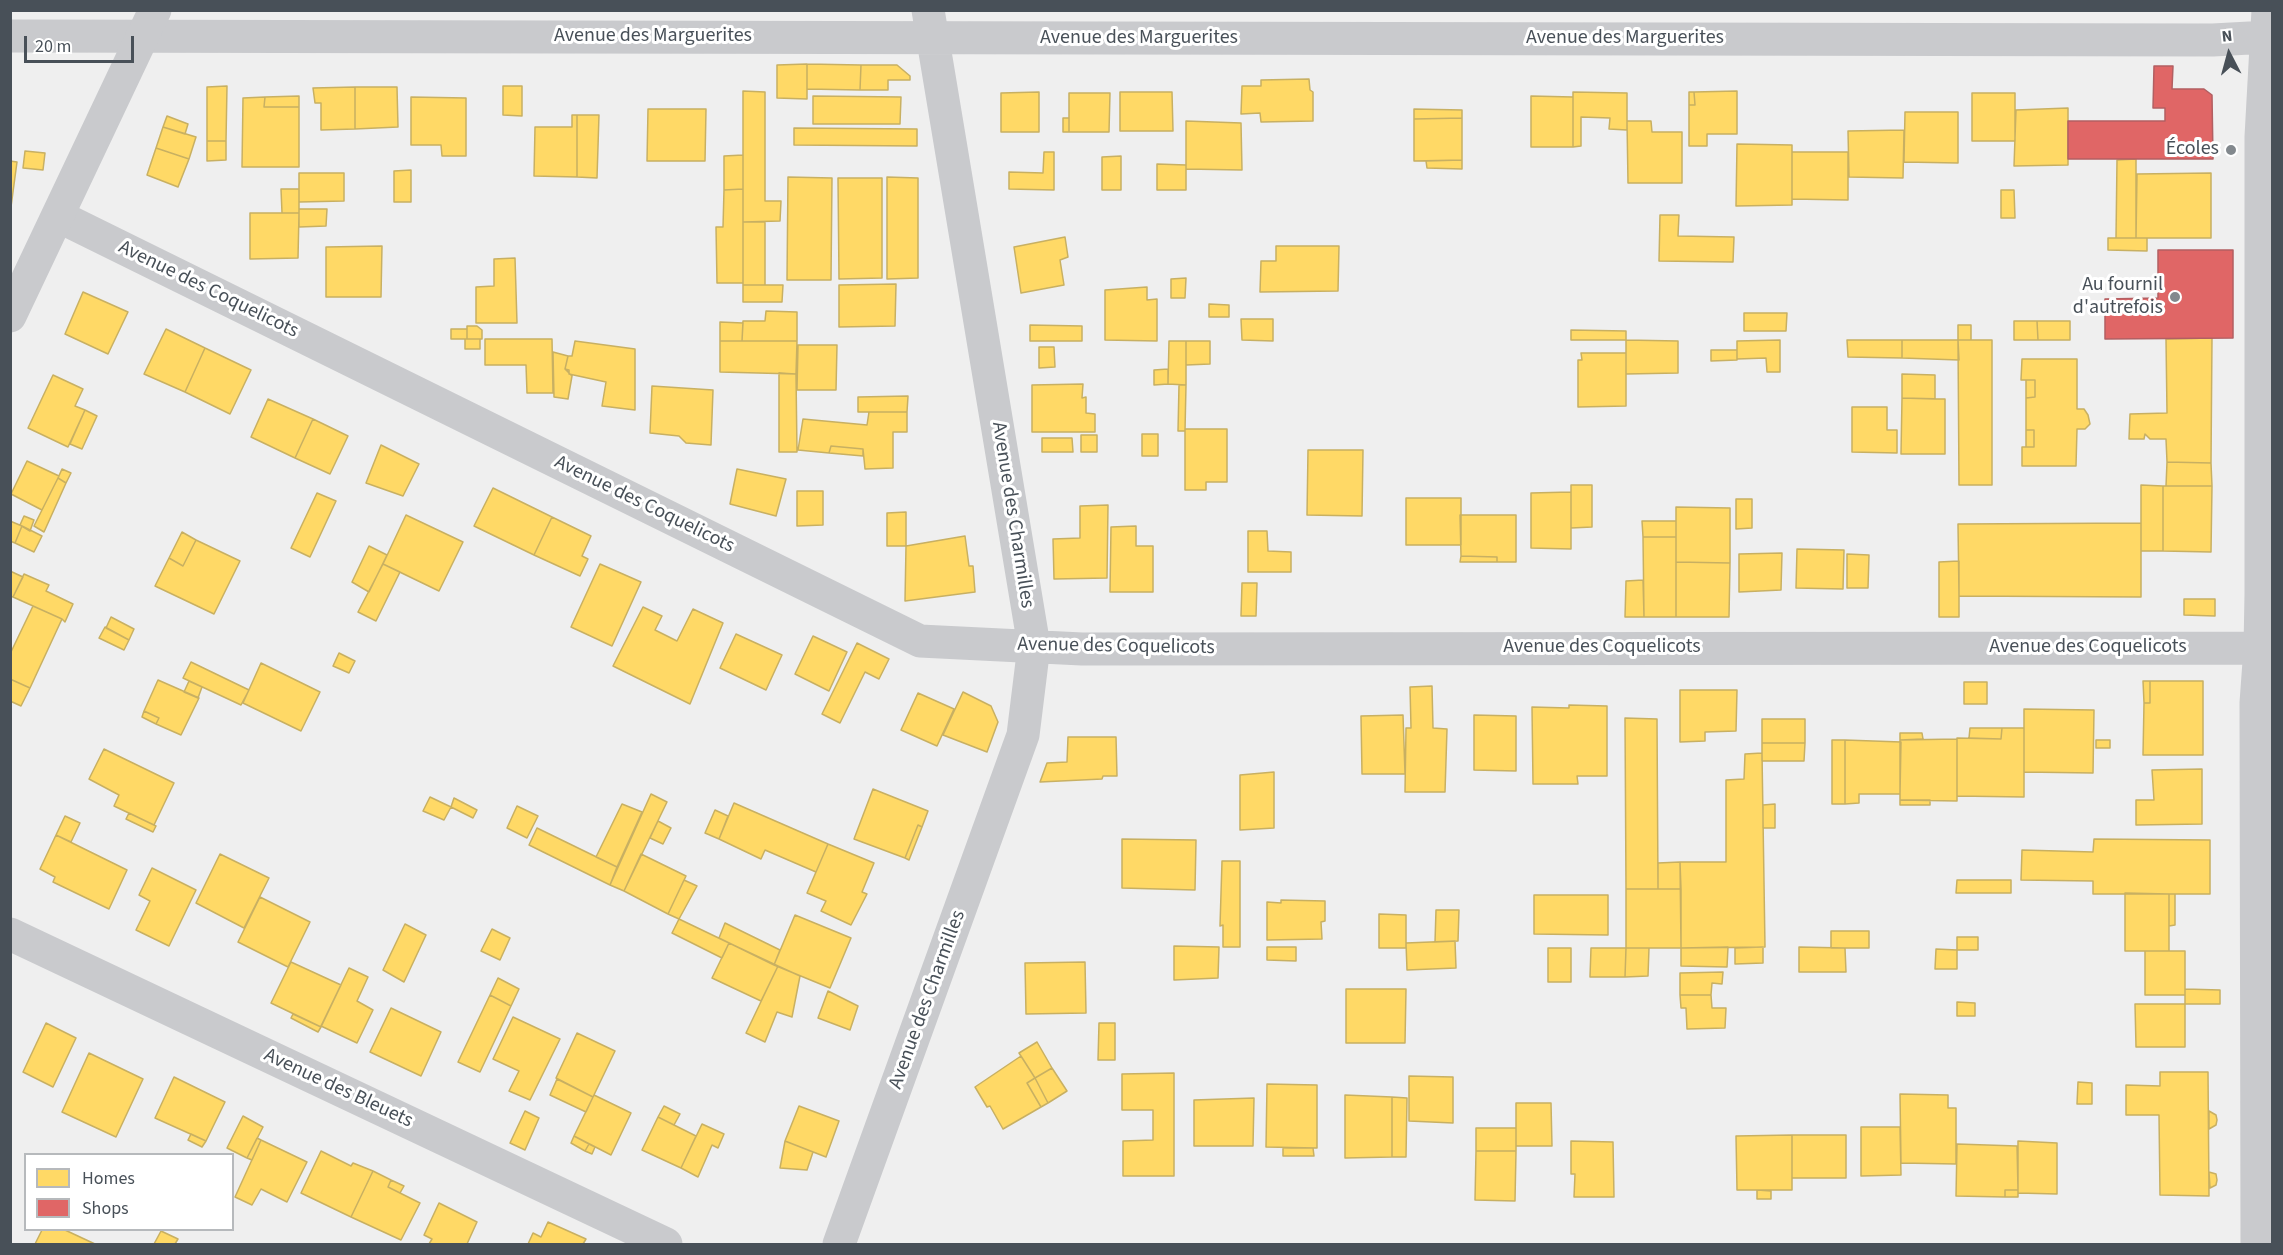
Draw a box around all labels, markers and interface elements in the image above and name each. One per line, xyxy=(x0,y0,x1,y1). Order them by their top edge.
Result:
scale bar xyxy=(27,24,136,62)
north arrow xyxy=(2199,24,2259,84)
street label: Avenue des Marguerites xyxy=(554,25,752,49)
text: N xyxy=(2221,25,2234,48)
street label: Avenue des Marguerites xyxy=(1040,27,1238,51)
street label: Avenue des Marguerites xyxy=(1526,27,1724,51)
text: 20 m xyxy=(35,34,71,59)
place label: Écoles xyxy=(2166,138,2219,162)
marker: Écoles xyxy=(2224,143,2238,157)
street label: Avenue des Coquelicots xyxy=(114,236,302,344)
place label: Au fournil d'autrefois xyxy=(2073,274,2163,321)
marker: Au fournil d'autrefois xyxy=(2168,290,2182,304)
street label: Avenue des Charmilles xyxy=(985,420,1039,610)
street label: Avenue des Coquelicots xyxy=(550,451,738,559)
street label: Avenue des Coquelicots xyxy=(1017,633,1215,661)
street label: Avenue des Coquelicots xyxy=(1503,636,1701,660)
street label: Avenue des Coquelicots xyxy=(1989,636,2187,660)
street label: Avenue des Charmilles xyxy=(885,907,971,1093)
street label: Avenue des Bleuets xyxy=(260,1044,416,1134)
legend xyxy=(24,1153,234,1231)
text: Homes xyxy=(82,1166,135,1191)
text: Shops xyxy=(82,1196,129,1221)

